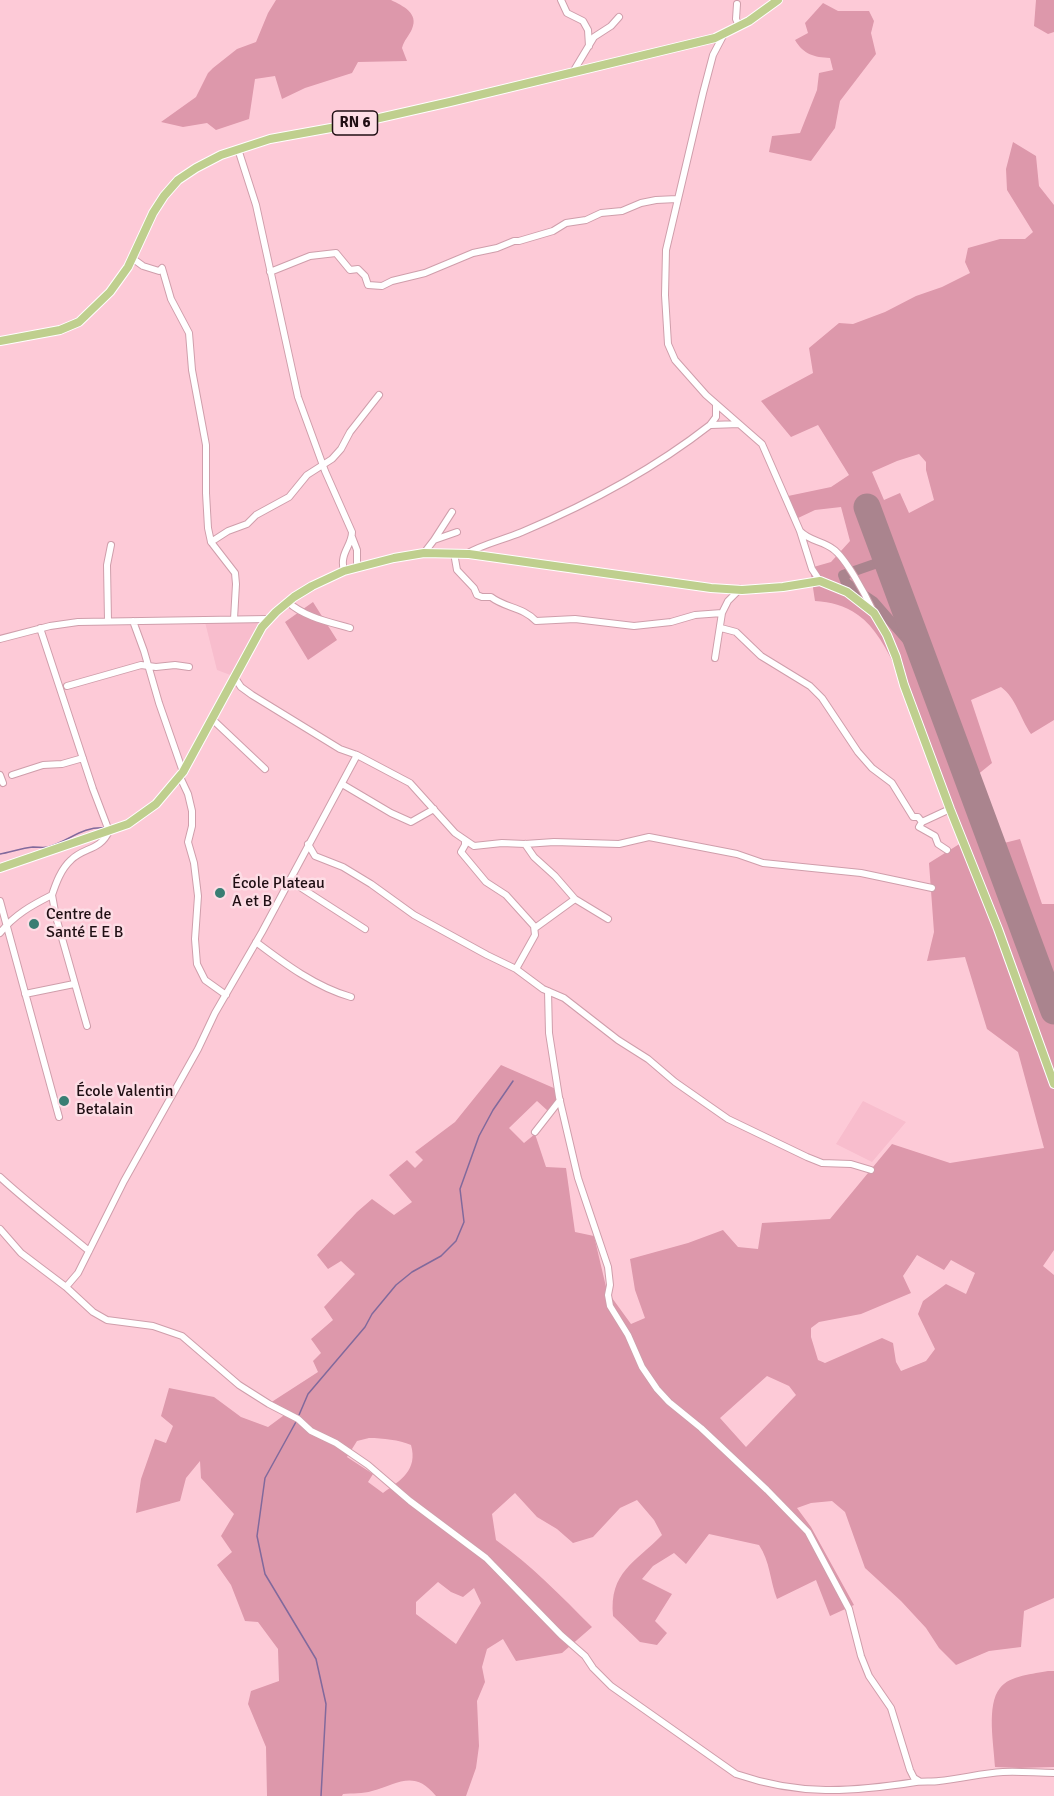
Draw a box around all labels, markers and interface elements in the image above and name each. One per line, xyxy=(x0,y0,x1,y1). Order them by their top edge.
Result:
road number: RN 6 xyxy=(332,111,378,135)
place label: École Plateau A et B xyxy=(232,874,325,912)
marker: École Plateau A et B xyxy=(213,886,227,900)
place label: Centre de Santé E E B xyxy=(46,905,124,943)
marker: Centre de Santé E E B xyxy=(27,917,41,931)
place label: École Valentin Betalain xyxy=(76,1082,173,1120)
marker: École Valentin Betalain xyxy=(57,1094,71,1108)

